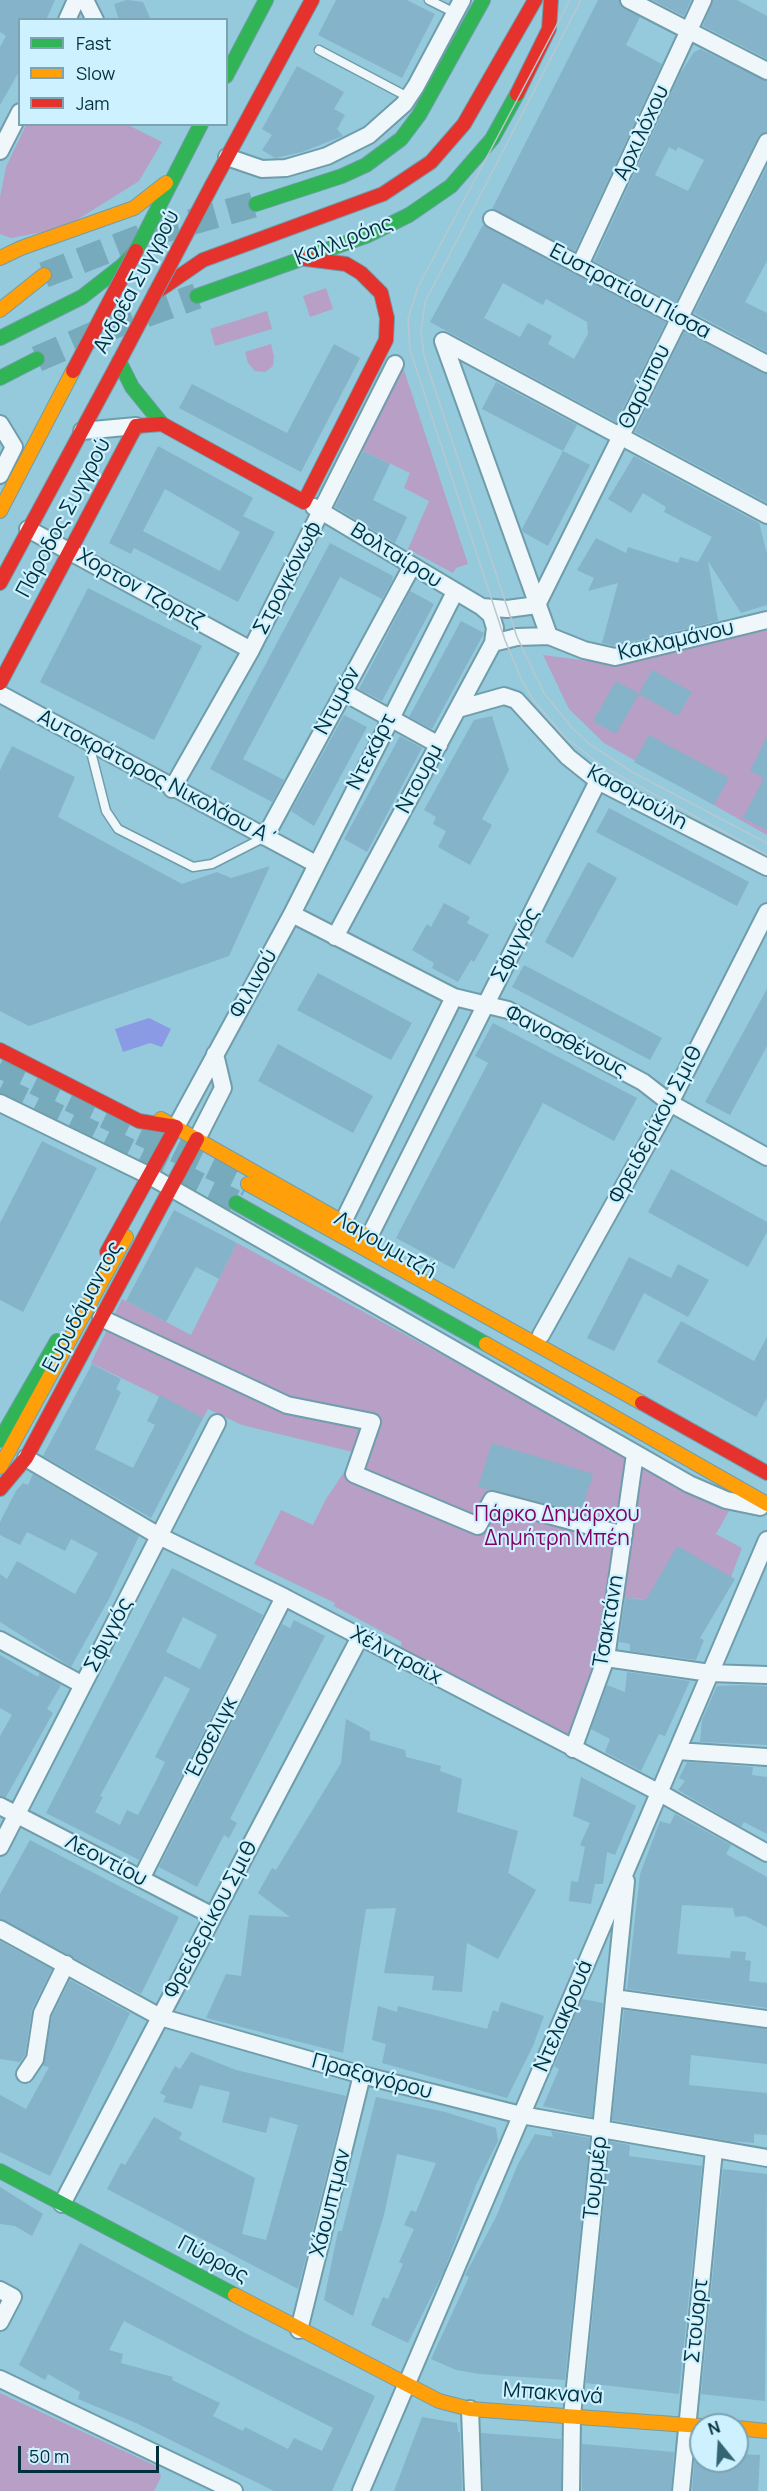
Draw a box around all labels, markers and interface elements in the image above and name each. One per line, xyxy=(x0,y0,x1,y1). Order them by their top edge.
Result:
legend xyxy=(18,18,228,126)
text: Fast xyxy=(76,31,111,55)
text: Slow xyxy=(76,61,115,85)
street label: Αρχιλόχου xyxy=(609,81,675,185)
text: Jam xyxy=(76,91,110,115)
street label: Ανδρέα Συγγρού xyxy=(89,206,185,358)
street label: Καλλιρόης xyxy=(291,211,397,271)
street label: Ευστρατίου Πίσσα xyxy=(545,239,715,345)
street label: Θαρύπου xyxy=(614,341,676,433)
street label: Πάροδος Συγγρού xyxy=(11,434,117,602)
street label: Στρογκόνωφ xyxy=(249,517,327,639)
street label: Βολταίρου xyxy=(346,518,446,594)
street label: Χορτον Τζορτζ xyxy=(72,544,208,634)
street label: Κακλαμάνου xyxy=(615,615,737,667)
street label: Ντυμόν xyxy=(310,663,366,739)
street label: Αυτοκράτορος Νικολάου Α΄ xyxy=(33,705,283,853)
street label: Ντεκάρτ xyxy=(342,710,402,794)
street label: Ντουρμ xyxy=(391,740,449,818)
street label: Κασομούλη xyxy=(583,760,691,836)
street label: Σφιγγός xyxy=(487,903,545,987)
street label: Φιλινού xyxy=(225,945,283,1023)
street label: Φανοσθένους xyxy=(501,1000,631,1084)
street label: Φρειδερίκου Σμιθ xyxy=(604,1042,708,1208)
street label: Λαγουμιτζή xyxy=(330,1207,440,1285)
street label: Ευρυδάμαντος xyxy=(38,1237,128,1377)
park label: Πάρκο Δημάρχου Δημήτρη Μπέη xyxy=(474,1502,640,1552)
street label: Τσακτάνη xyxy=(589,1573,629,1669)
street label: Σφιγγός xyxy=(80,1593,138,1677)
street label: Χέλντραϊχ xyxy=(346,1621,446,1691)
street label: Έσσελιγκ xyxy=(181,1693,243,1783)
street label: Λεοντίου xyxy=(61,1830,151,1892)
street label: Φρειδερίκου Σμιθ xyxy=(159,1837,263,2003)
street label: Ντελακρουά xyxy=(529,1956,599,2076)
street label: Πραξαγόρου xyxy=(309,2049,435,2105)
street label: Τουρμέρ xyxy=(579,2135,613,2221)
street label: Χάουπτμαν xyxy=(305,2146,357,2260)
street label: Πύρρας xyxy=(173,2231,253,2289)
street label: Στούαρτ xyxy=(680,2278,714,2364)
street label: Μπακνανά xyxy=(502,2378,604,2410)
north arrow xyxy=(689,2413,749,2473)
text: N xyxy=(705,2416,723,2440)
scale bar xyxy=(21,2434,162,2472)
text: 50 m xyxy=(29,2444,69,2468)

